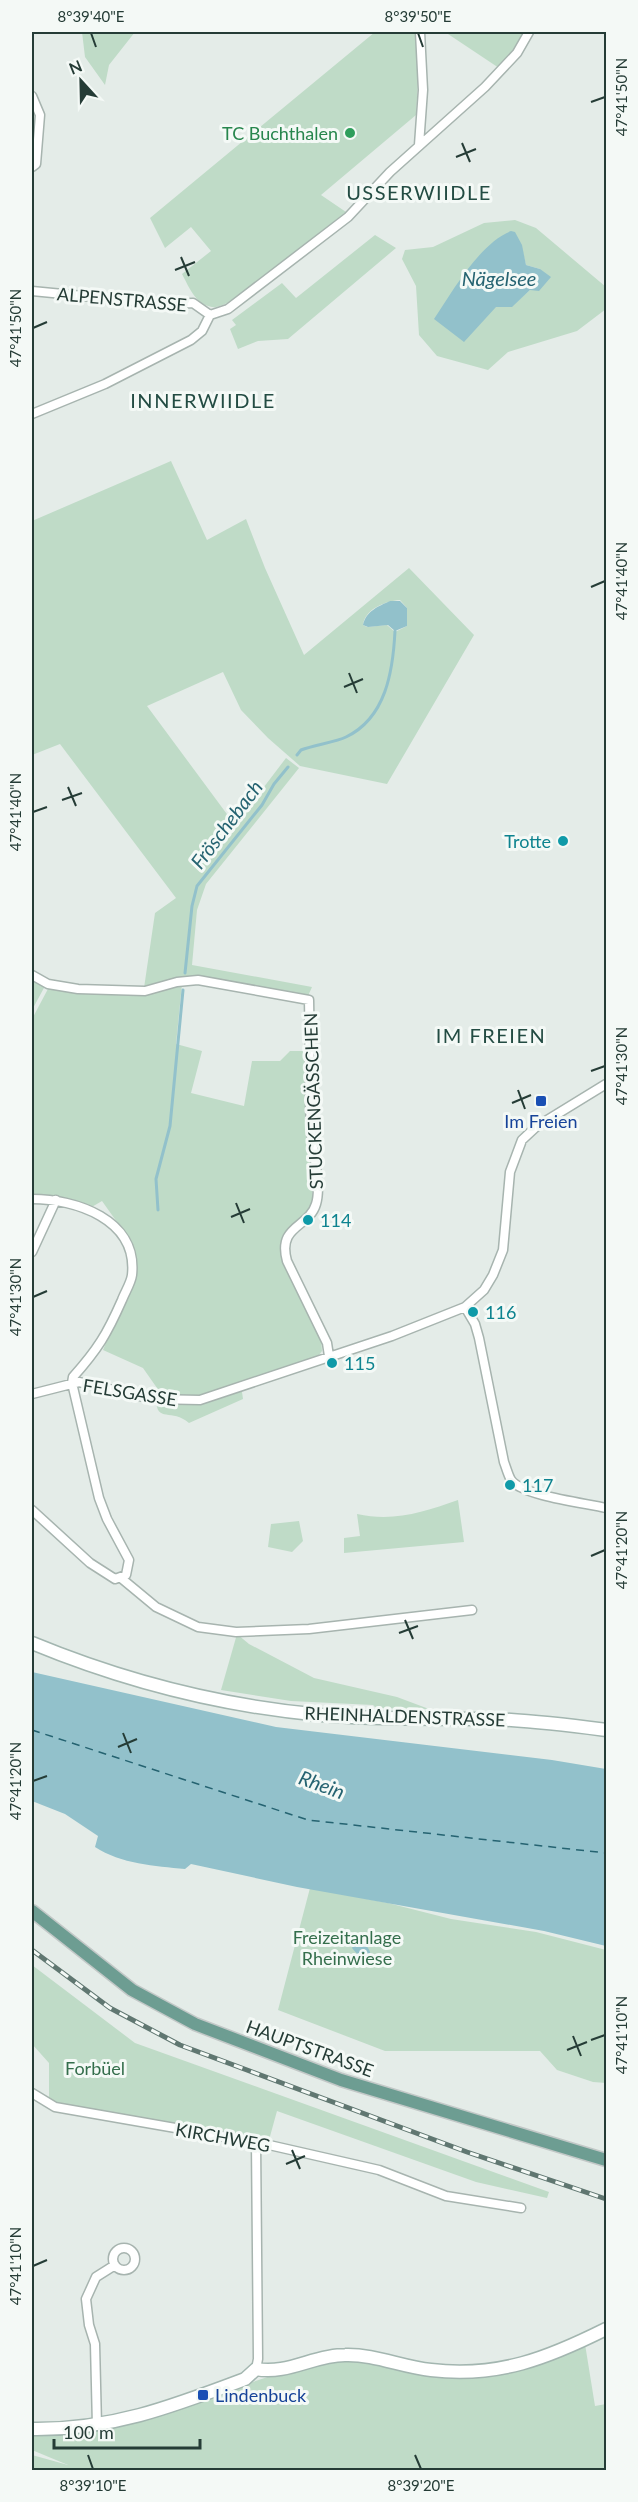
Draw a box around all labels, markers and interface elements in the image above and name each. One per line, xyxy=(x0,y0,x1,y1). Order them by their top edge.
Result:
text: 8°39'40"E xyxy=(58,7,125,25)
text: 8°39'50"E xyxy=(385,7,452,25)
north arrow xyxy=(51,51,111,111)
text: N xyxy=(66,56,84,78)
text: 47°41'50"N xyxy=(612,58,630,136)
place label: TC Buchthalen xyxy=(222,122,338,144)
marker: TC Buchthalen xyxy=(343,126,357,140)
district label: USSERWIIDLE xyxy=(346,180,492,204)
water label: Nägelsee xyxy=(462,266,536,290)
street label: ALPENSTRASSE xyxy=(56,282,188,316)
text: 47°41'50"N xyxy=(6,289,24,367)
district label: INNERWIIDLE xyxy=(130,388,276,412)
text: 47°41'40"N xyxy=(612,542,630,620)
text: 47°41'40"N xyxy=(6,773,24,851)
water label: Fröschebach xyxy=(185,775,267,873)
place label: Trotte xyxy=(504,830,551,852)
marker: Trotte xyxy=(556,834,570,848)
street label: STUCKENGÄSSCHEN xyxy=(299,1012,327,1190)
district label: IM FREIEN xyxy=(436,1023,546,1047)
text: 47°41'30"N xyxy=(612,1027,630,1105)
marker: Im Freien xyxy=(534,1094,548,1108)
place label: Im Freien xyxy=(504,1110,578,1132)
place label: 114 xyxy=(320,1209,351,1231)
marker: 114 xyxy=(301,1213,315,1227)
text: 47°41'30"N xyxy=(6,1258,24,1336)
place label: 116 xyxy=(485,1301,516,1323)
marker: 116 xyxy=(466,1305,480,1319)
place label: 115 xyxy=(344,1352,375,1374)
marker: 115 xyxy=(325,1356,339,1370)
street label: FELSGASSE xyxy=(81,1374,179,1410)
place label: 117 xyxy=(522,1474,553,1496)
marker: 117 xyxy=(503,1478,517,1492)
text: 47°41'20"N xyxy=(612,1511,630,1589)
street label: RHEINHALDENSTRASSE xyxy=(304,1701,506,1731)
text: 47°41'20"N xyxy=(6,1742,24,1820)
water label: Rhein xyxy=(296,1765,348,1803)
park label: Freizeitanlage Rheinwiese xyxy=(293,1926,401,1969)
text: 47°41'10"N xyxy=(612,1996,630,2074)
street label: HAUPTSTRASSE xyxy=(243,2015,377,2081)
park label: Forbüel xyxy=(65,2057,125,2079)
street label: KIRCHWEG xyxy=(174,2118,272,2156)
text: 47°41'10"N xyxy=(6,2227,24,2305)
place label: Lindenbuck xyxy=(215,2384,307,2406)
marker: Lindenbuck xyxy=(196,2388,210,2402)
scale bar xyxy=(54,2412,200,2450)
text: 100 m xyxy=(63,2421,114,2443)
text: 8°39'10"E xyxy=(60,2476,127,2494)
text: 8°39'20"E xyxy=(388,2476,455,2494)

